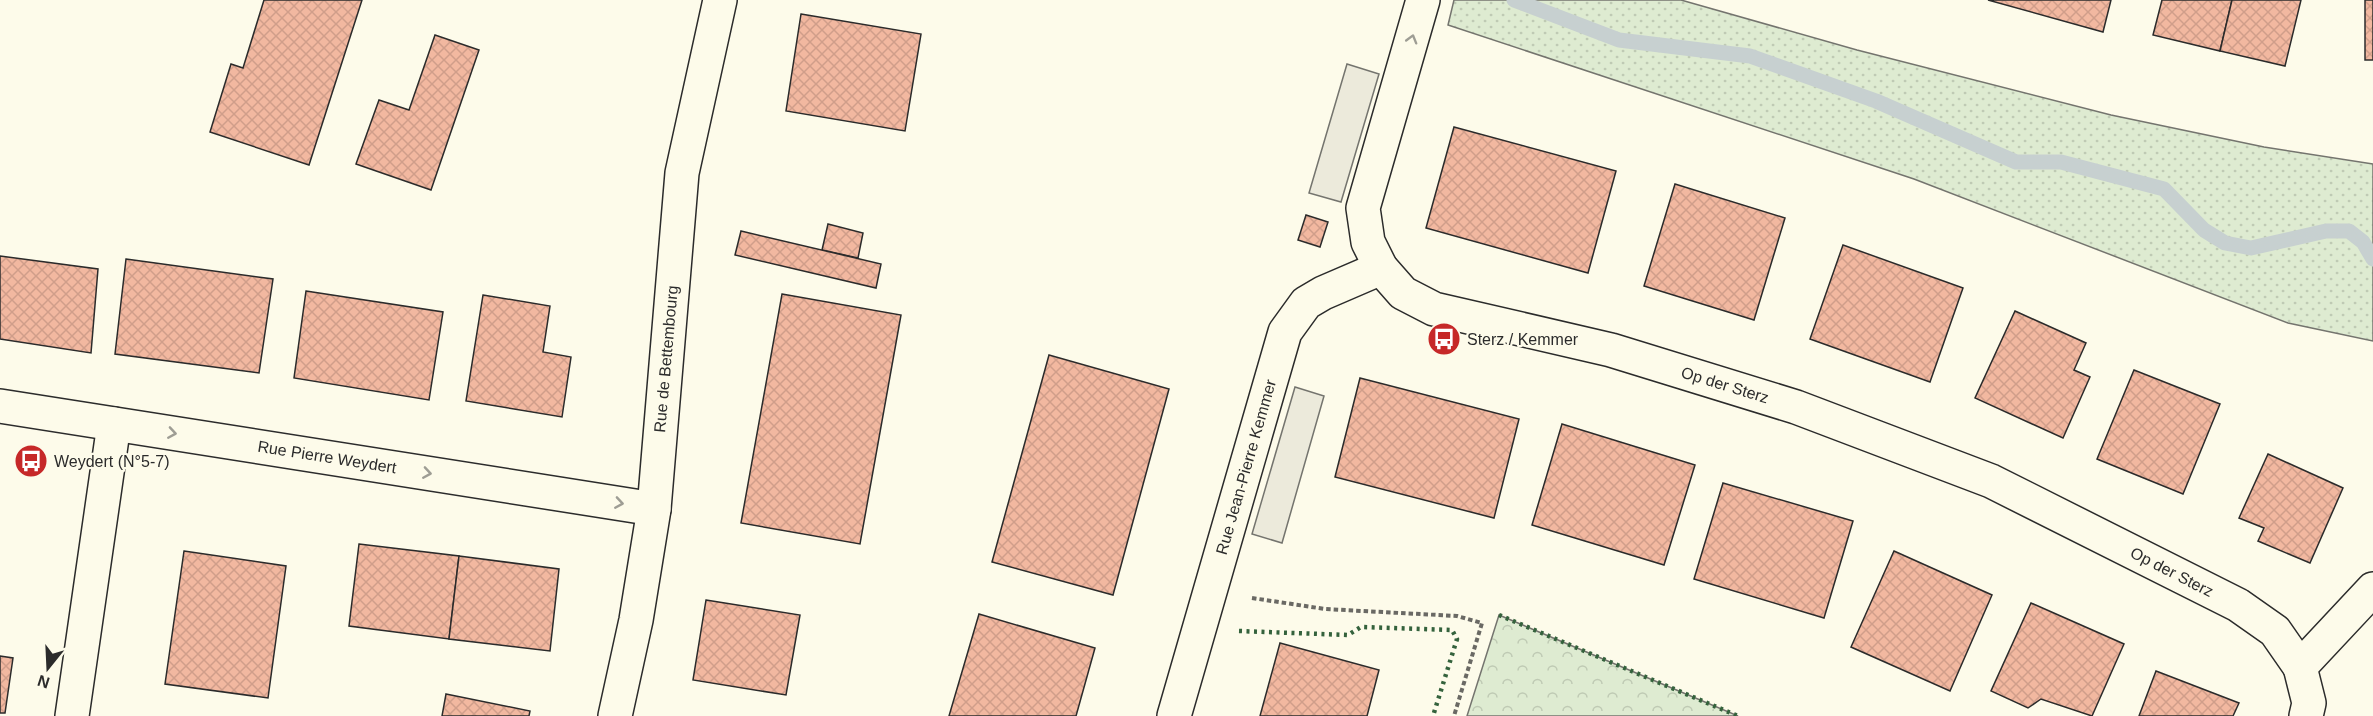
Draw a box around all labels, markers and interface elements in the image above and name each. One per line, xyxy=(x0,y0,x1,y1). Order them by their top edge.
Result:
one-way arrow xyxy=(1405,35,1417,45)
street label: Rue de Bettembourg xyxy=(651,285,681,433)
bus stop icon: Sterz / Kemmer xyxy=(1426,321,1462,357)
place label: Sterz / Kemmer xyxy=(1467,331,1579,348)
street label: Op der Sterz xyxy=(1679,364,1771,406)
street label: Rue Jean-Pierre Kemmer xyxy=(1213,377,1279,557)
one-way arrow xyxy=(167,426,177,438)
street label: Rue Pierre Weydert xyxy=(256,438,398,476)
bus stop icon: Weydert (N°5-7) xyxy=(13,443,49,479)
place label: Weydert (N°5-7) xyxy=(54,453,169,470)
one-way arrow xyxy=(422,466,431,478)
one-way arrow xyxy=(615,497,624,509)
street label: Op der Sterz xyxy=(2128,544,2216,600)
north arrow xyxy=(18,638,78,698)
text: N xyxy=(35,672,52,692)

